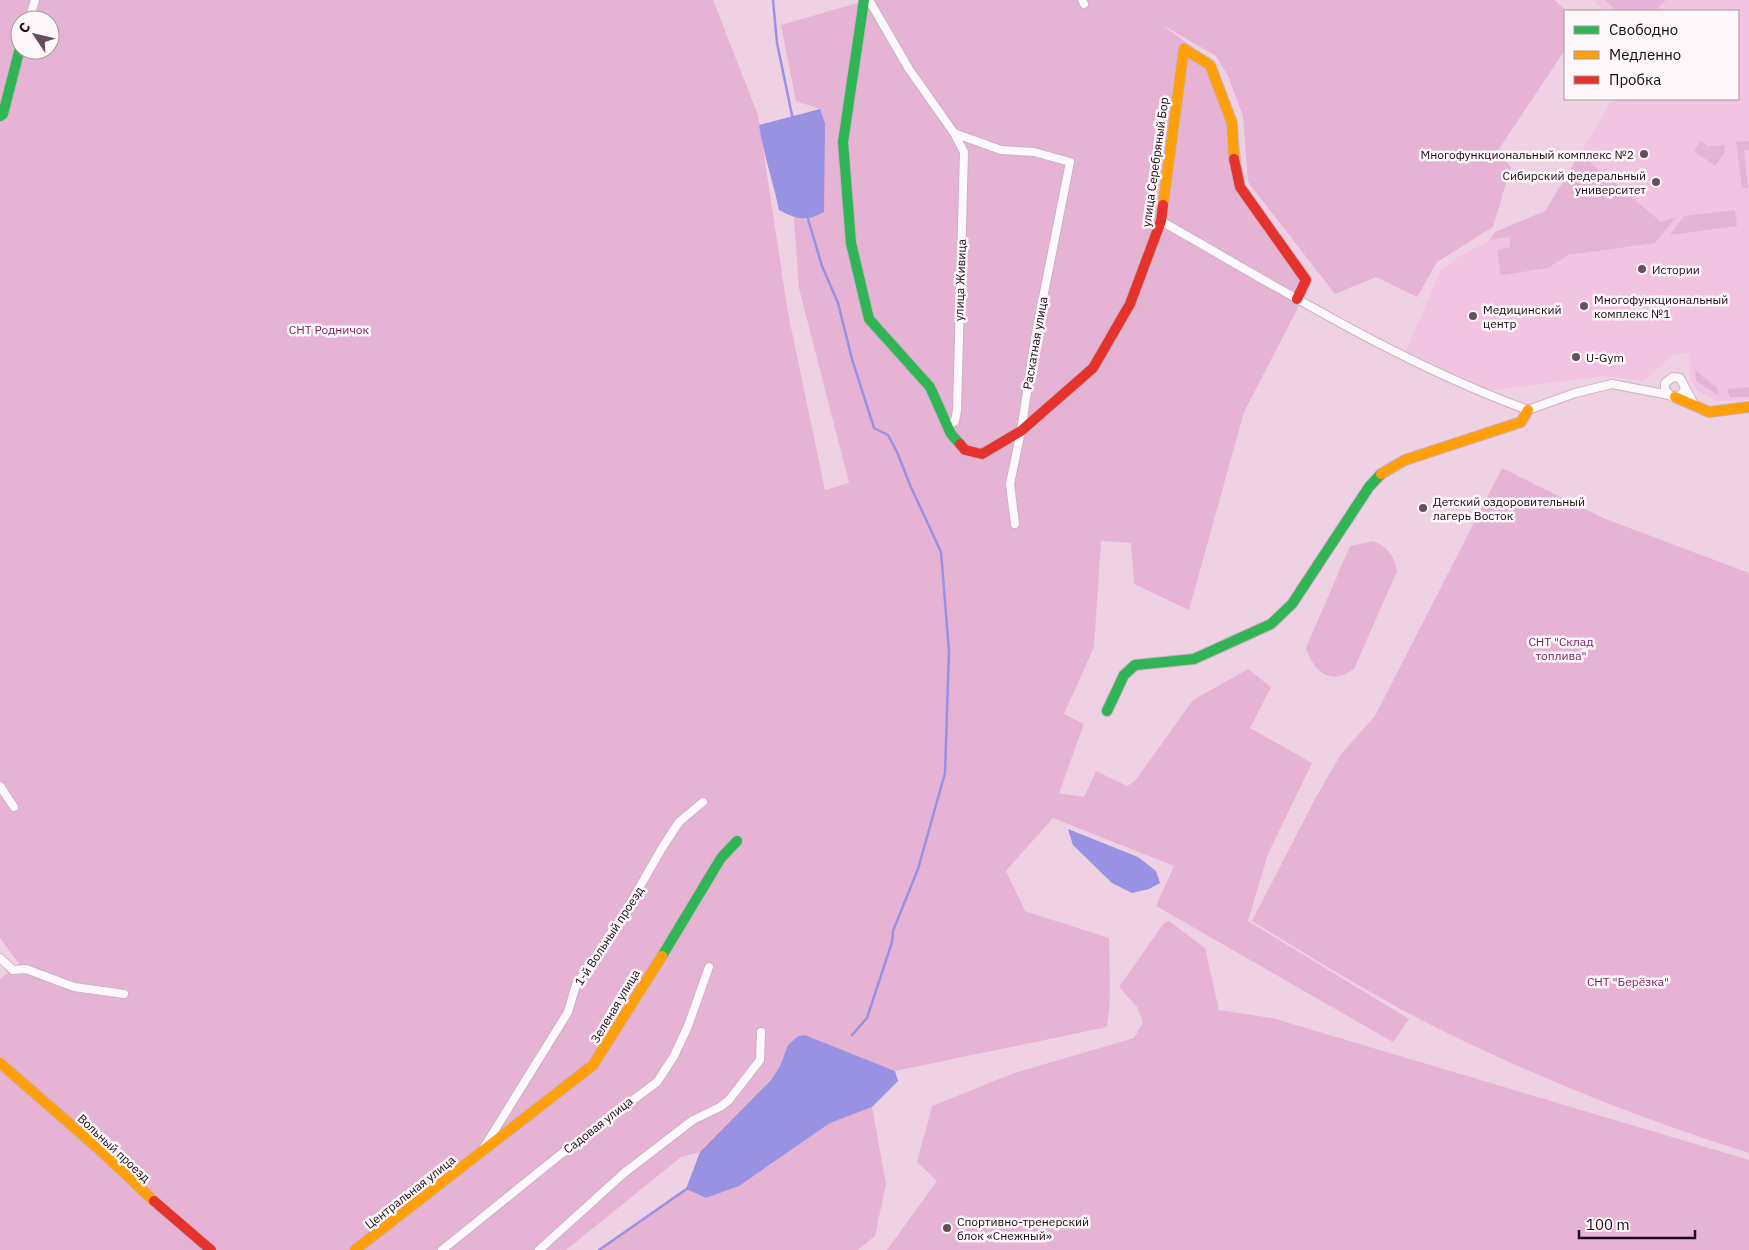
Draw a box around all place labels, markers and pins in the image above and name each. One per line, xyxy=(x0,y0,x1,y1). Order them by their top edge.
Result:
place label: Многофункциональный комплекс №2 xyxy=(1420,147,1634,162)
marker: Многофункциональный комплекс №2 xyxy=(1638,148,1650,160)
place label: Сибирский федеральный университет xyxy=(1502,168,1646,197)
marker: Сибирский федеральный университет xyxy=(1650,176,1662,188)
place label: Истории xyxy=(1652,262,1700,277)
marker: Истории xyxy=(1636,263,1648,275)
place label: Многофункциональный комплекс №1 xyxy=(1594,292,1728,321)
marker: Многофункциональный комплекс №1 xyxy=(1578,300,1590,312)
place label: Медицинский центр xyxy=(1483,302,1562,331)
marker: Медицинский центр xyxy=(1467,310,1479,322)
place label: U-Gym xyxy=(1586,350,1624,365)
marker: U-Gym xyxy=(1570,351,1582,363)
place label: Детский оздоровительный лагерь Восток xyxy=(1433,494,1585,523)
marker: Детский оздоровительный лагерь Восток xyxy=(1417,502,1429,514)
place label: Спортивно-тренерский блок «Снежный» xyxy=(957,1214,1089,1243)
marker: Спортивно-тренерский блок «Снежный» xyxy=(941,1222,953,1234)

